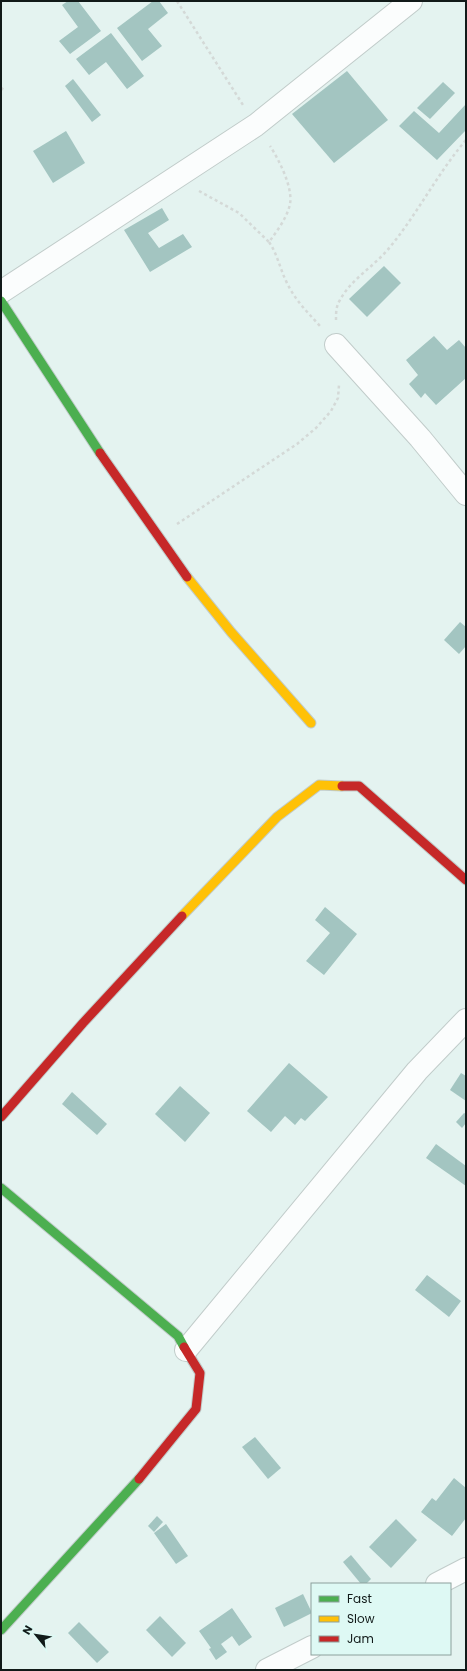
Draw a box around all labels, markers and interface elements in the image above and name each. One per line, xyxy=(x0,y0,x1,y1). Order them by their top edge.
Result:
legend xyxy=(311,1583,451,1655)
text: Fast xyxy=(347,1590,372,1607)
text: Slow xyxy=(347,1610,375,1627)
north arrow xyxy=(16,1615,56,1655)
text: N xyxy=(18,1622,36,1638)
text: Jam xyxy=(347,1630,374,1647)

